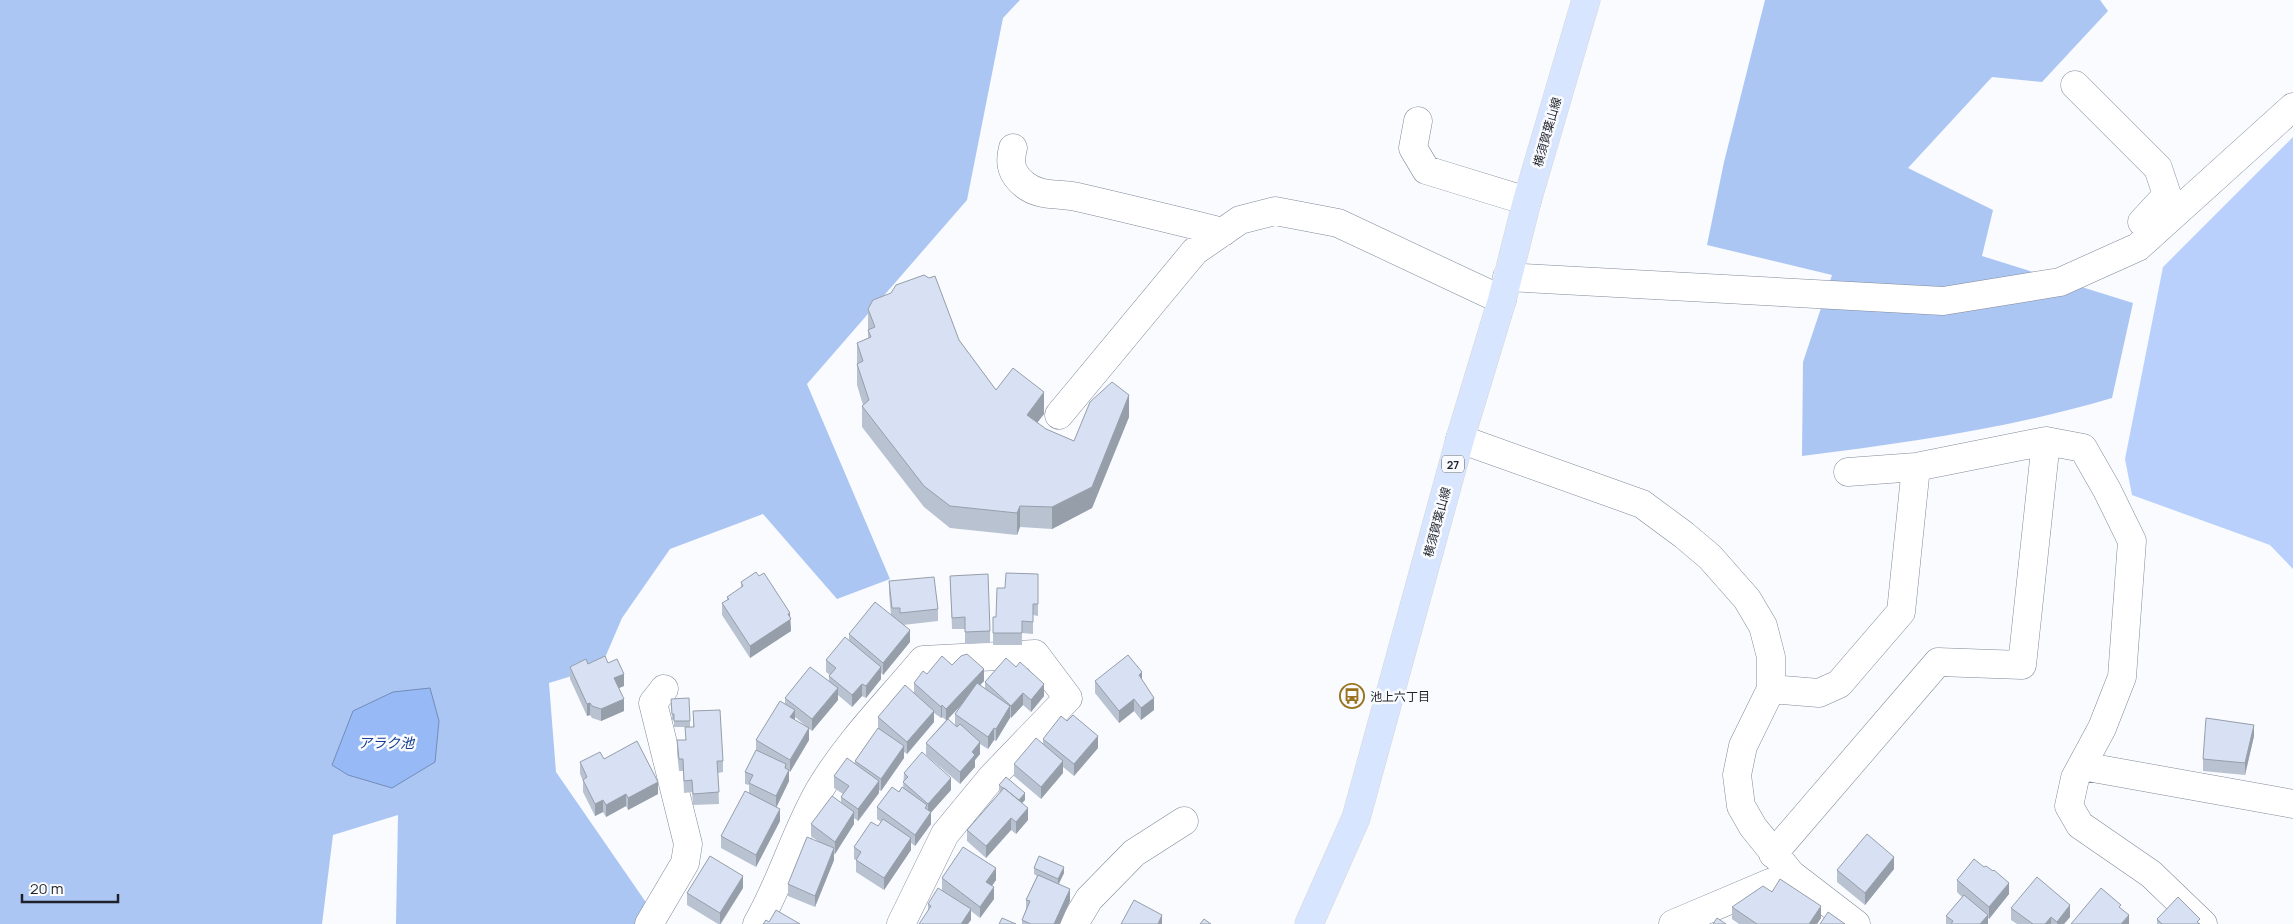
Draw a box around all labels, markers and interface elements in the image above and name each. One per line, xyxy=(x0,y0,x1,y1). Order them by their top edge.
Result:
street label: 横須賀葉山線 xyxy=(1529,95,1565,169)
road number: 27 xyxy=(1442,456,1464,472)
street label: 横須賀葉山線 xyxy=(1419,485,1455,559)
bus stop icon: 池上六丁目 xyxy=(1339,683,1365,709)
place label: 池上六丁目 xyxy=(1370,688,1430,705)
water label: アラク池 xyxy=(358,733,416,752)
scale bar xyxy=(22,872,119,904)
text: 20 m xyxy=(30,878,63,899)

